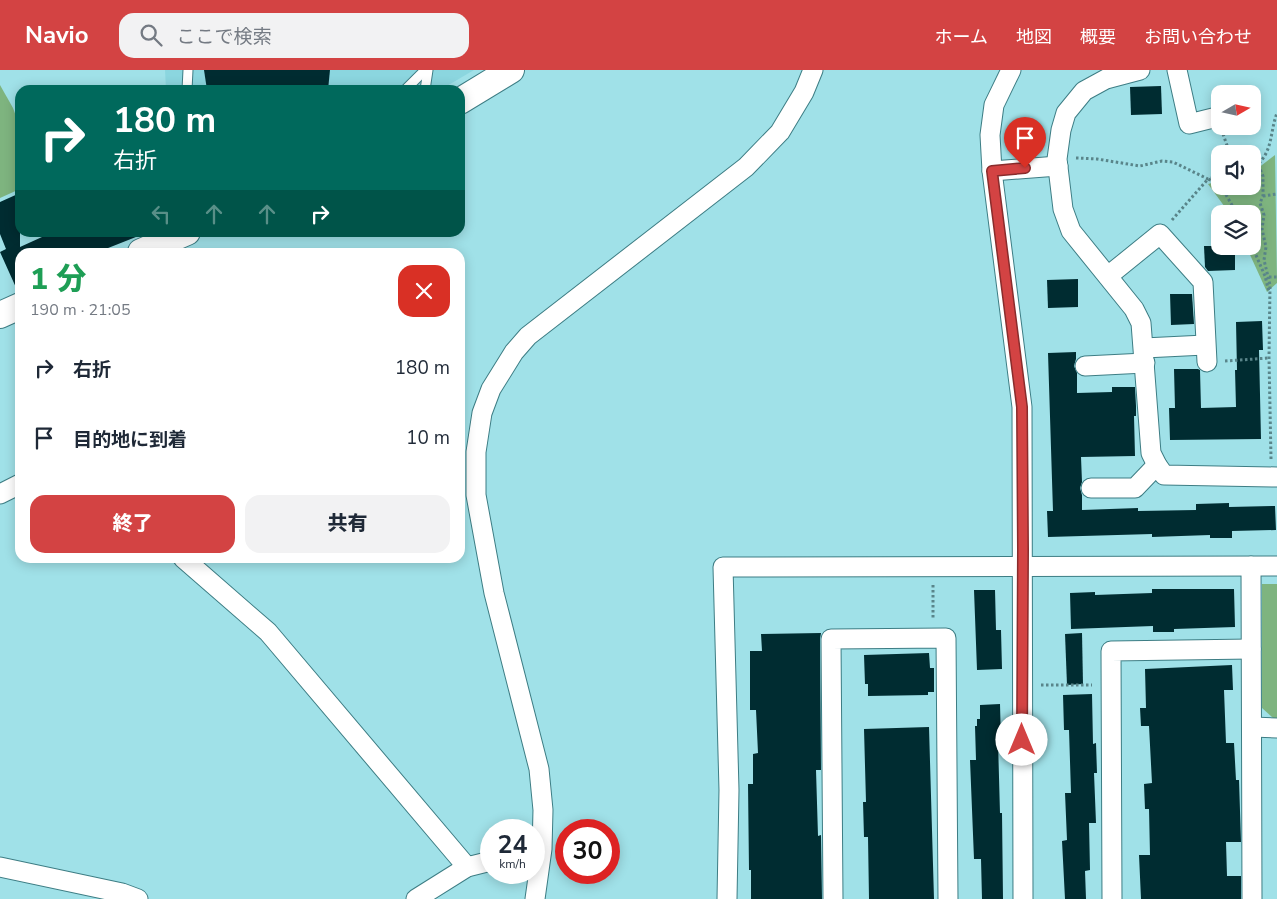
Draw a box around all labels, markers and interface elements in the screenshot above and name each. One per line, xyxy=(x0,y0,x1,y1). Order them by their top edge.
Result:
search box xyxy=(119,13,469,58)
text: Navio xyxy=(25,19,89,51)
icon: search xyxy=(137,21,165,49)
text: ここで検索 xyxy=(177,24,272,50)
text: ホーム xyxy=(935,25,988,49)
text: 地図 xyxy=(1016,25,1052,49)
text: 概要 xyxy=(1080,25,1116,49)
text: お問い合わせ xyxy=(1144,25,1252,49)
north arrow xyxy=(1211,85,1261,135)
map controls xyxy=(1211,85,1261,255)
text: 180 m xyxy=(113,97,216,144)
icon: right xyxy=(30,105,95,170)
pin xyxy=(1004,117,1046,168)
icon: arrive xyxy=(1011,124,1039,152)
button: sound xyxy=(1211,145,1261,195)
text: 右折 xyxy=(113,146,157,176)
icon: left xyxy=(147,200,175,228)
icon: ahead xyxy=(200,200,228,228)
icon: ahead xyxy=(253,200,281,228)
icon: right xyxy=(306,200,334,228)
button: layers xyxy=(1211,205,1261,255)
text: 1 分 xyxy=(30,259,86,300)
button: close xyxy=(398,265,450,317)
text: 190 m · 21:05 xyxy=(30,299,131,321)
icon: right xyxy=(30,354,58,382)
text: 180 m xyxy=(395,355,450,381)
text: 右折 xyxy=(73,357,111,383)
icon: arrive xyxy=(30,424,58,452)
text: 10 m xyxy=(406,425,450,451)
text: 目的地に到着 xyxy=(73,427,187,453)
button: 終了 xyxy=(30,495,235,553)
button: 共有 xyxy=(245,495,450,553)
position arrow xyxy=(995,713,1047,765)
speed limit sign: 30 xyxy=(555,819,620,884)
text: 24 xyxy=(497,828,528,862)
text: km/h xyxy=(499,856,526,872)

